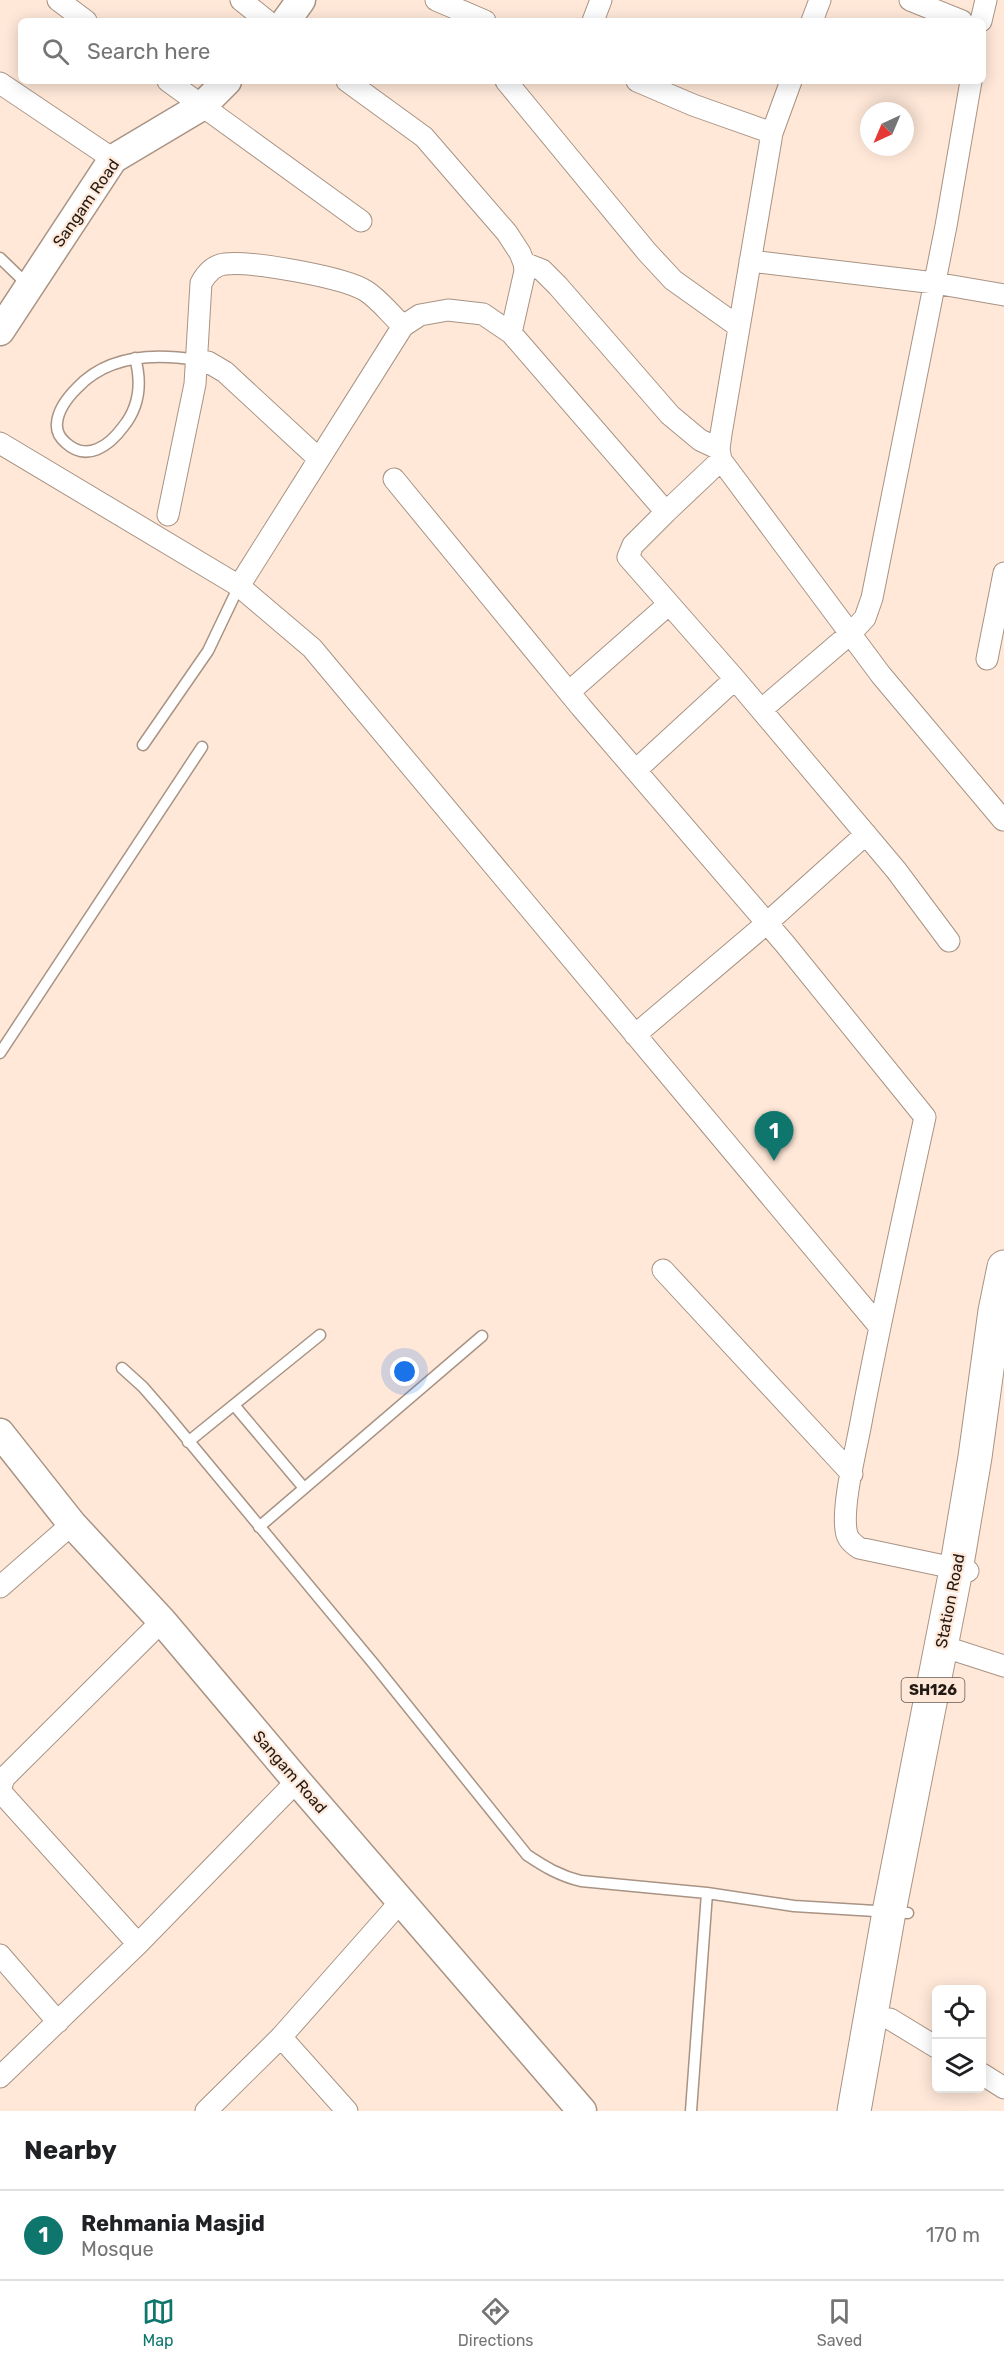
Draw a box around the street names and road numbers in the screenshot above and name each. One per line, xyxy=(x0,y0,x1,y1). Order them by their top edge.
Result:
street label: Sangam Road xyxy=(49,155,123,251)
street label: Station Road xyxy=(932,1552,968,1650)
road number: SH126 xyxy=(902,1678,964,1702)
street label: Sangam Road xyxy=(249,1727,331,1817)

